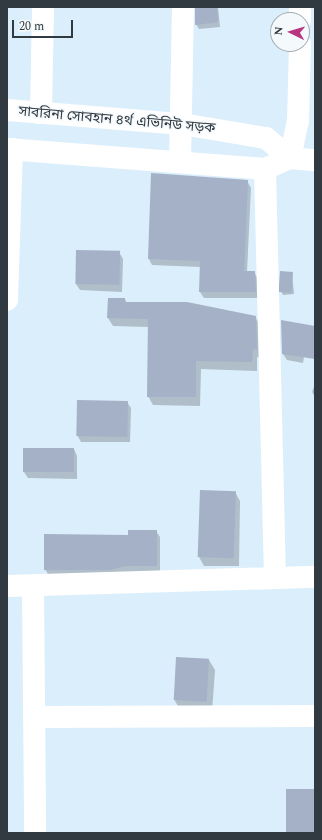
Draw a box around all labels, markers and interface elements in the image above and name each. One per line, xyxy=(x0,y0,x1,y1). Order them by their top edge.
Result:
scale bar xyxy=(14,12,75,38)
north arrow xyxy=(270,12,310,52)
text: 20 m xyxy=(19,17,44,36)
text: N xyxy=(270,26,287,36)
street label: সাবরিনা সোবহান ৪র্থ এভিনিউ সড়ক xyxy=(18,103,216,137)

